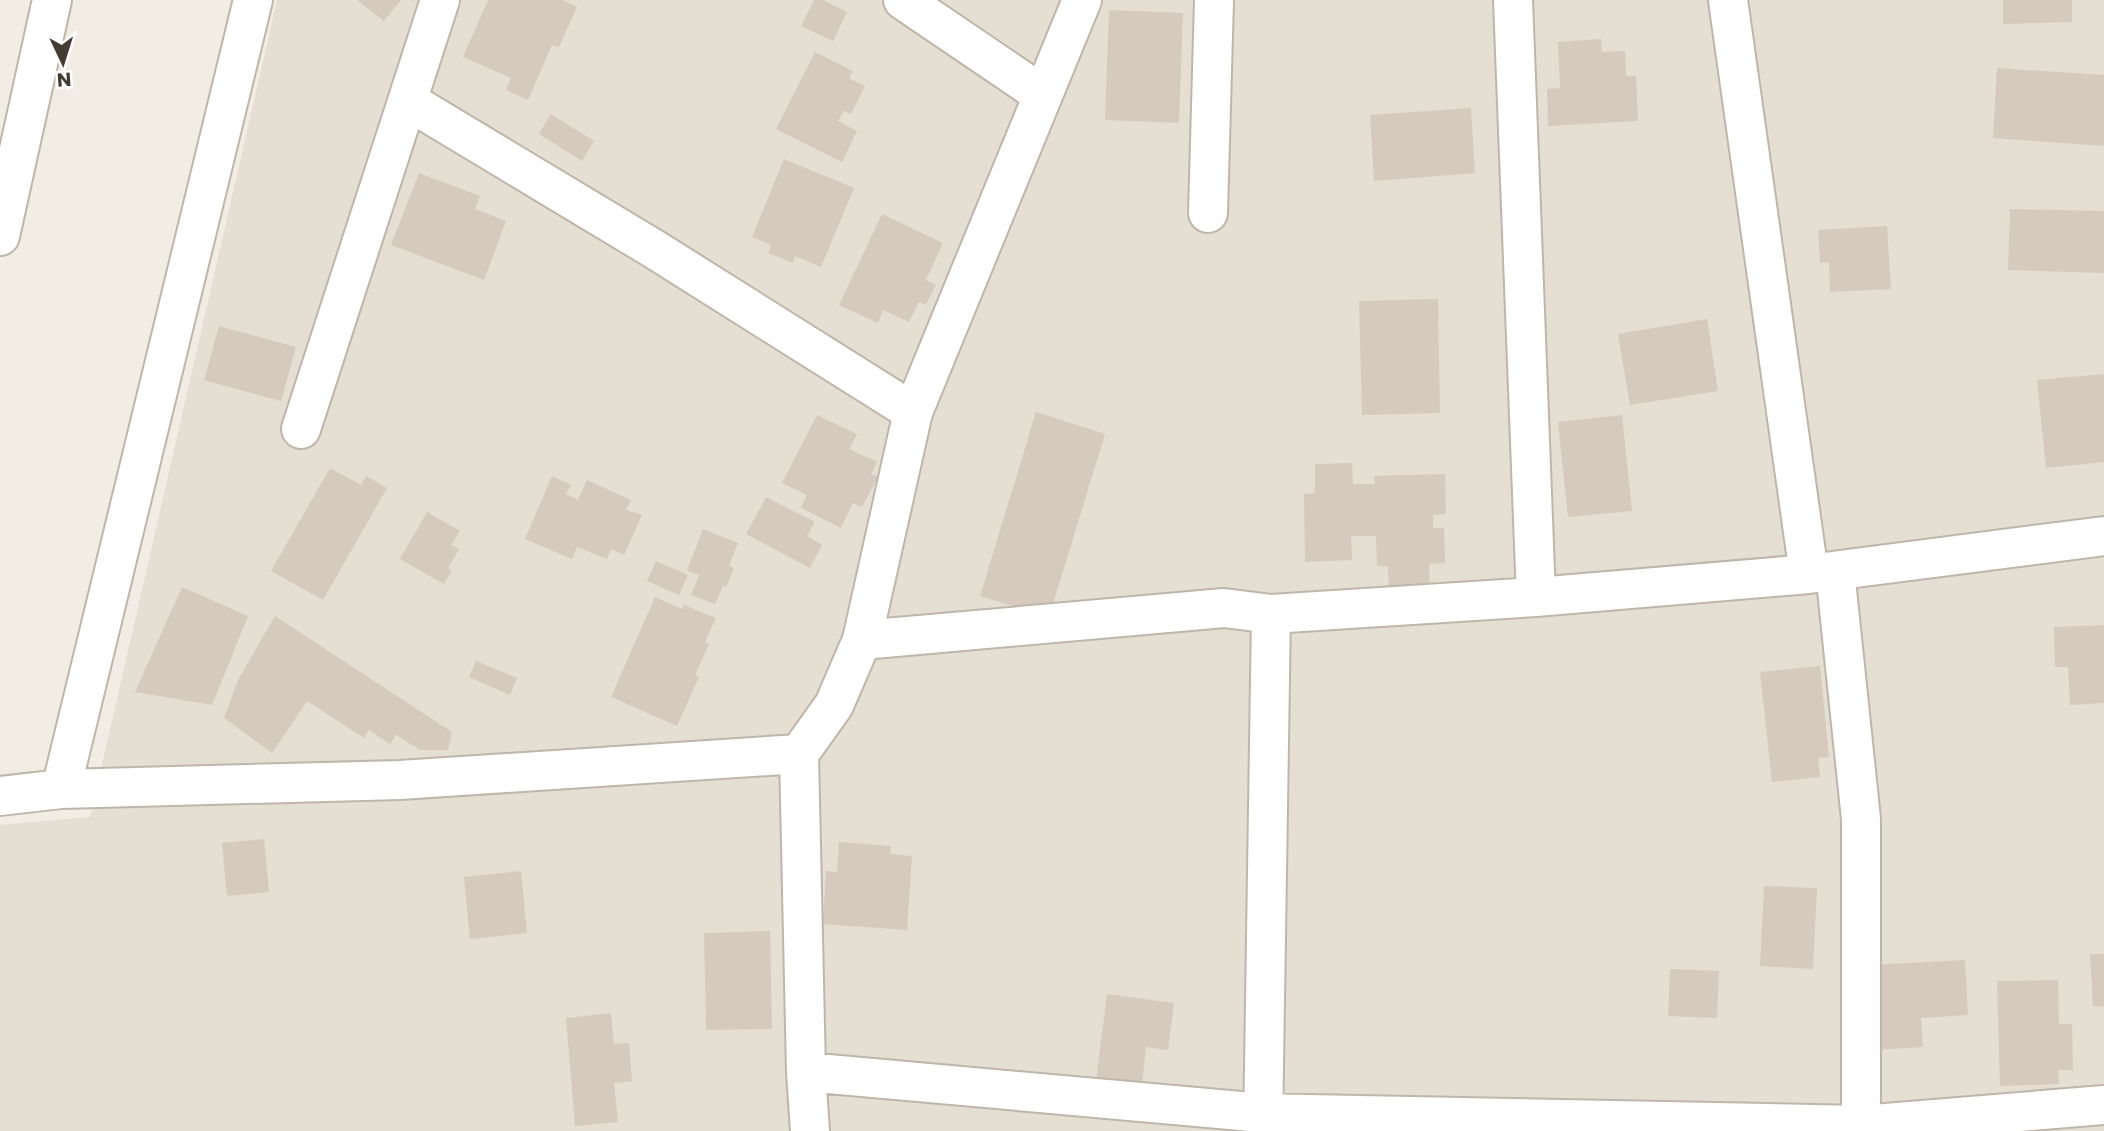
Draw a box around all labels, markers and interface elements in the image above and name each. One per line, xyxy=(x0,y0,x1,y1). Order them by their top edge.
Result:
north arrow xyxy=(28,28,98,98)
text: N xyxy=(56,65,72,93)

